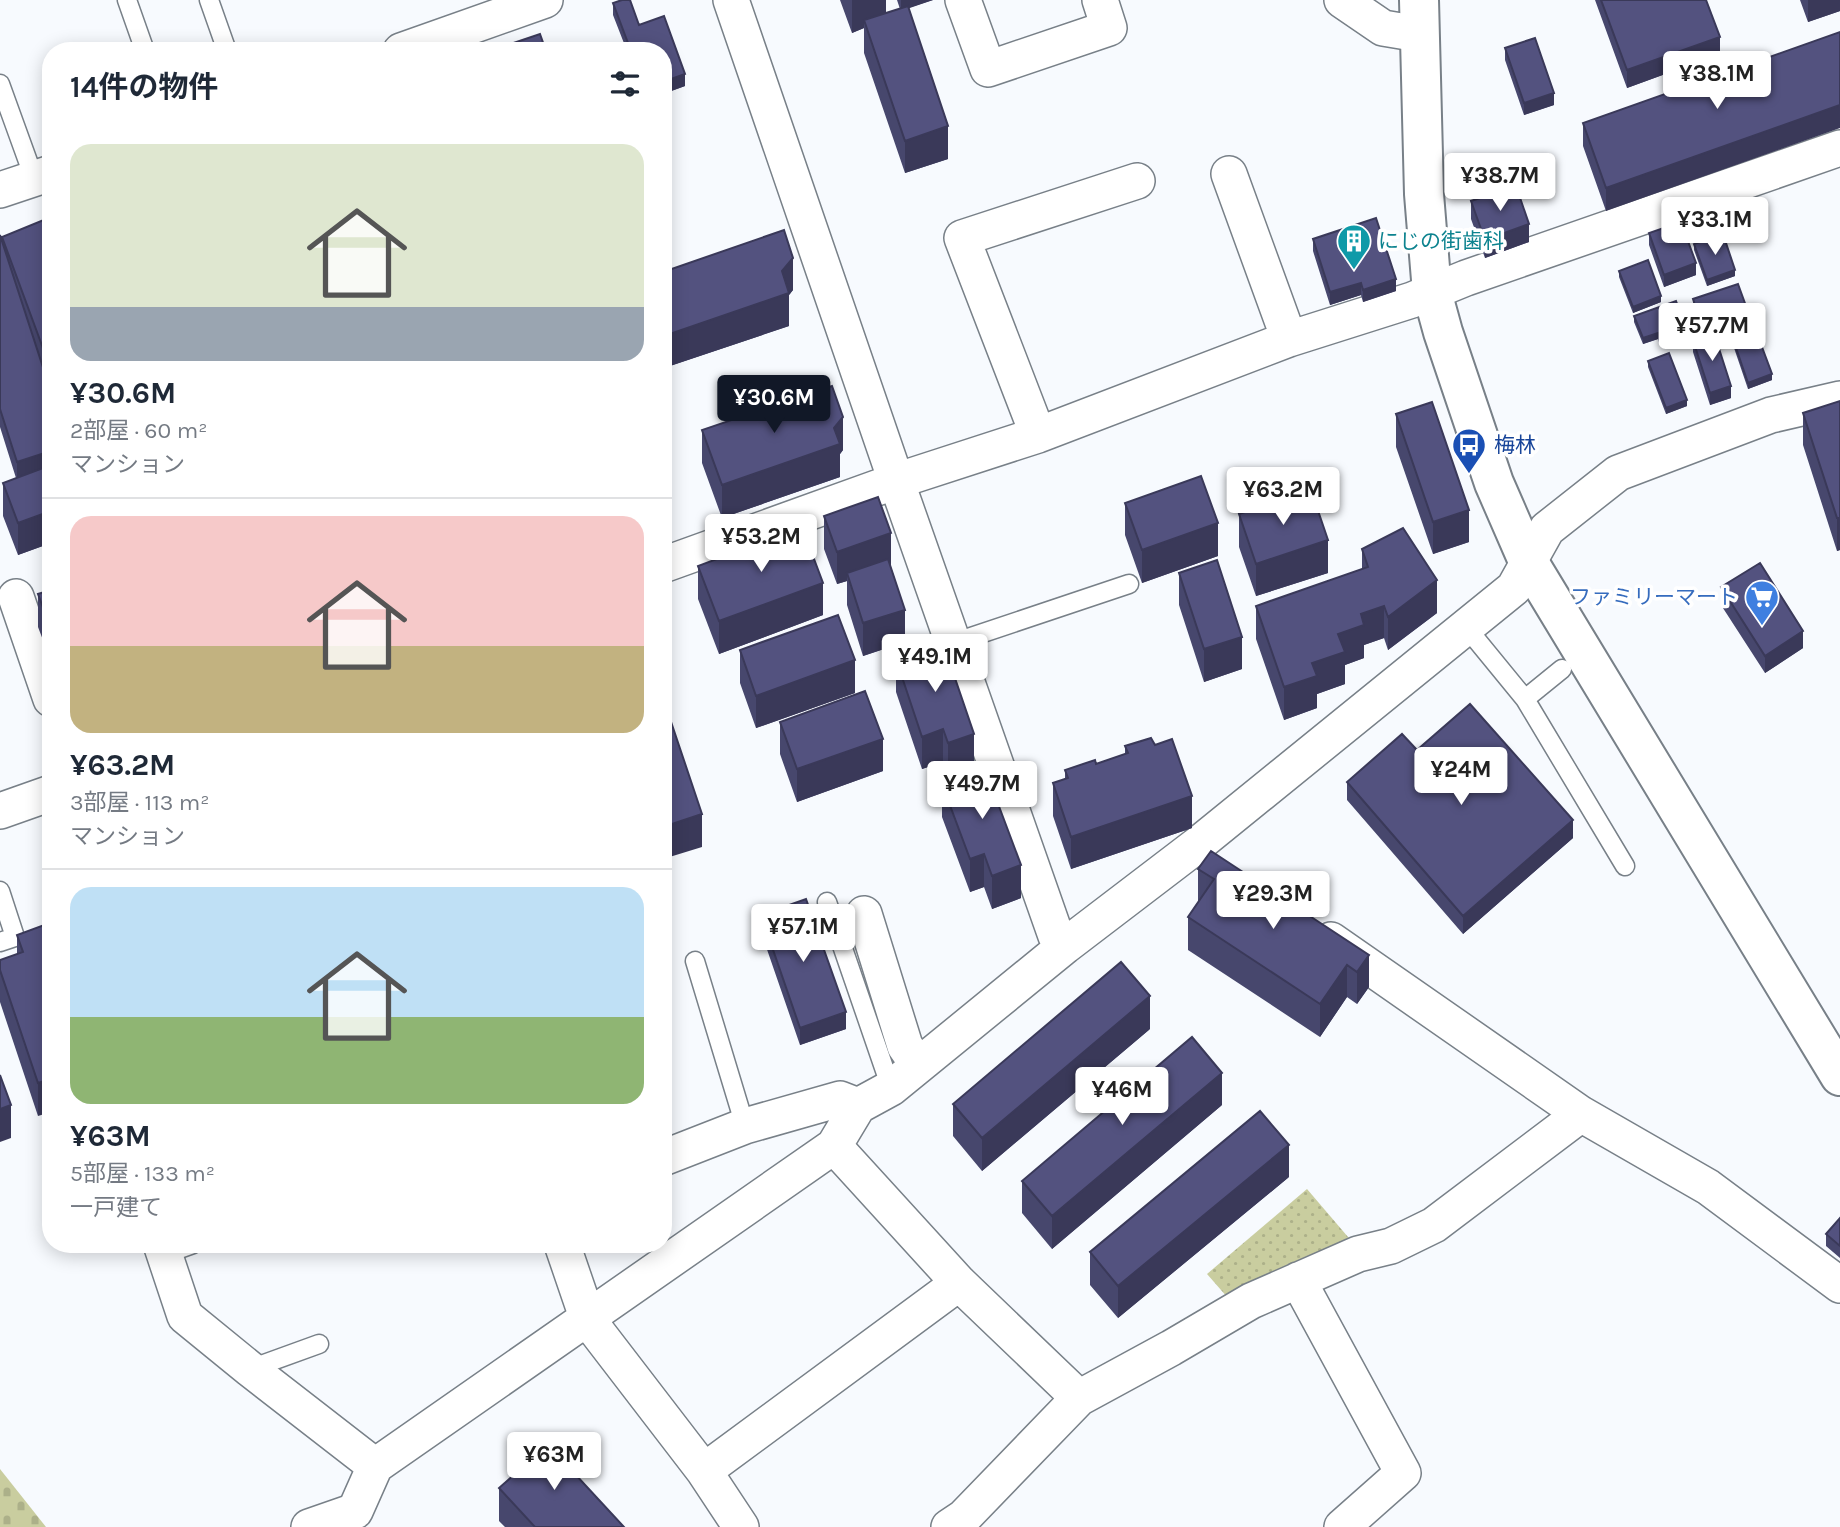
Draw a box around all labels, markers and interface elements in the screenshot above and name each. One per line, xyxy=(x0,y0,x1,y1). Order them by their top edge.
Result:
pin: ¥38.1M xyxy=(1660,52,1774,111)
text: ¥38.1M xyxy=(1679,60,1755,87)
icon: filters xyxy=(606,65,644,103)
text: 14件の物件 xyxy=(70,69,219,105)
pin: ¥38.7M xyxy=(1443,154,1557,213)
text: ¥38.7M xyxy=(1460,162,1540,189)
icon: home xyxy=(294,190,420,316)
pin: ¥33.1M xyxy=(1658,198,1772,257)
text: ¥33.1M xyxy=(1677,206,1753,233)
building icon: にじの街歯科 xyxy=(1335,222,1373,271)
place label: にじの街歯科 xyxy=(1378,229,1504,253)
pin: ¥57.7M xyxy=(1655,304,1769,363)
text: ¥57.7M xyxy=(1675,312,1749,339)
text: ¥30.6M xyxy=(70,375,176,411)
pin: ¥30.6M xyxy=(717,376,831,435)
text: ¥30.6M xyxy=(733,384,815,411)
text: 2部屋 · 60 m² xyxy=(70,417,207,444)
bus stop icon: 梅林 xyxy=(1450,426,1488,475)
place label: 梅林 xyxy=(1494,433,1536,457)
text: マンション xyxy=(70,451,185,478)
pin: ¥63.2M xyxy=(1226,468,1340,527)
text: ¥63.2M xyxy=(1243,476,1323,503)
pin: ¥53.2M xyxy=(704,514,818,574)
text: ¥53.2M xyxy=(721,523,801,550)
icon: home xyxy=(294,562,420,688)
supermarket icon: ファミリーマート xyxy=(1743,578,1781,627)
place label: ファミリーマート xyxy=(1570,585,1738,609)
pin: ¥49.1M xyxy=(878,634,992,694)
text: ¥49.1M xyxy=(898,643,972,670)
text: ¥63.2M xyxy=(70,747,175,783)
pin: ¥24M xyxy=(1420,748,1502,807)
text: ¥24M xyxy=(1430,756,1492,783)
pin: ¥49.7M xyxy=(925,762,1039,821)
text: ¥49.7M xyxy=(943,770,1021,797)
text: 3部屋 · 113 m² xyxy=(70,789,210,816)
text: マンション xyxy=(70,823,185,850)
pin: ¥29.3M xyxy=(1216,872,1330,931)
text: ¥29.3M xyxy=(1233,880,1313,907)
pin: ¥57.1M xyxy=(746,904,860,964)
text: ¥57.1M xyxy=(767,913,839,940)
icon: home xyxy=(294,933,420,1059)
pin: ¥46M xyxy=(1081,1068,1163,1127)
text: ¥46M xyxy=(1091,1076,1153,1103)
text: ¥63M xyxy=(70,1118,151,1154)
text: 5部屋 · 133 m² xyxy=(70,1160,215,1187)
text: 一戸建て xyxy=(70,1194,162,1221)
pin: ¥63M xyxy=(513,1432,595,1492)
text: ¥63M xyxy=(523,1441,585,1468)

